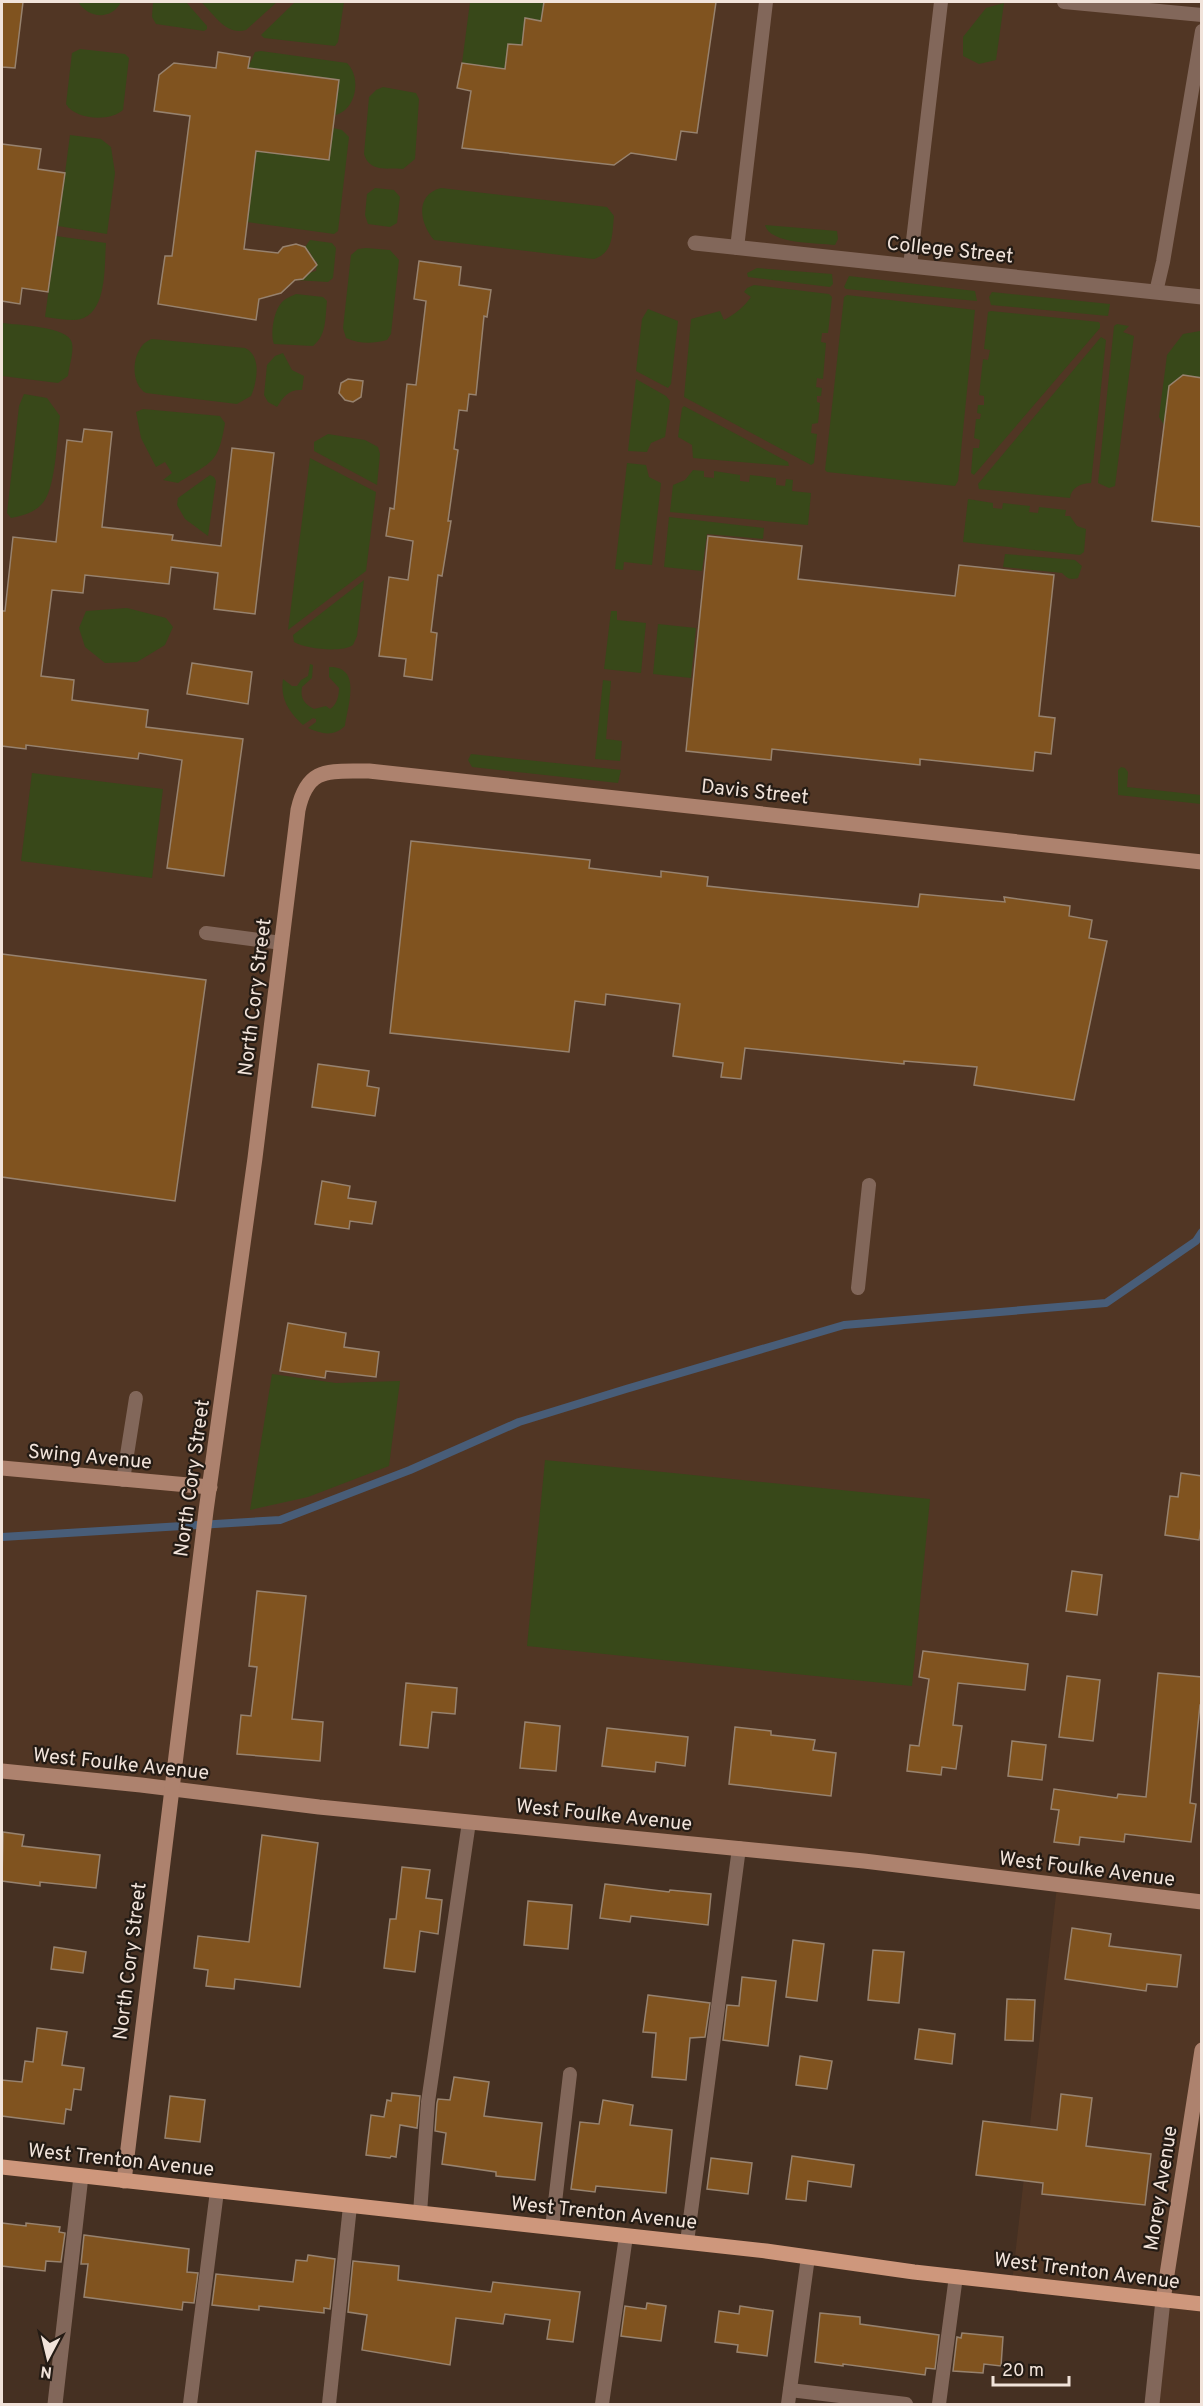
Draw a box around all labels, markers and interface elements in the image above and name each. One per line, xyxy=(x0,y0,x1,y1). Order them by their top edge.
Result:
street label: College Street xyxy=(885,231,1015,271)
street label: Davis Street xyxy=(700,774,810,812)
street label: North Cory Street xyxy=(233,917,279,1078)
street label: North Cory Street xyxy=(169,1398,217,1559)
street label: Swing Avenue xyxy=(27,1440,153,1476)
street label: West Foulke Avenue xyxy=(31,1743,210,1787)
street label: West Foulke Avenue xyxy=(514,1794,693,1838)
street label: West Foulke Avenue xyxy=(997,1846,1176,1894)
street label: North Cory Street xyxy=(108,1881,154,2042)
street label: Morey Avenue xyxy=(1139,2124,1185,2253)
street label: West Trenton Avenue xyxy=(26,2138,215,2184)
street label: West Trenton Avenue xyxy=(509,2191,698,2237)
street label: West Trenton Avenue xyxy=(992,2248,1181,2296)
north arrow xyxy=(18,2328,78,2388)
scale bar xyxy=(993,2349,1070,2387)
text: N xyxy=(39,2360,53,2382)
text: 20 m xyxy=(1002,2360,1044,2383)

